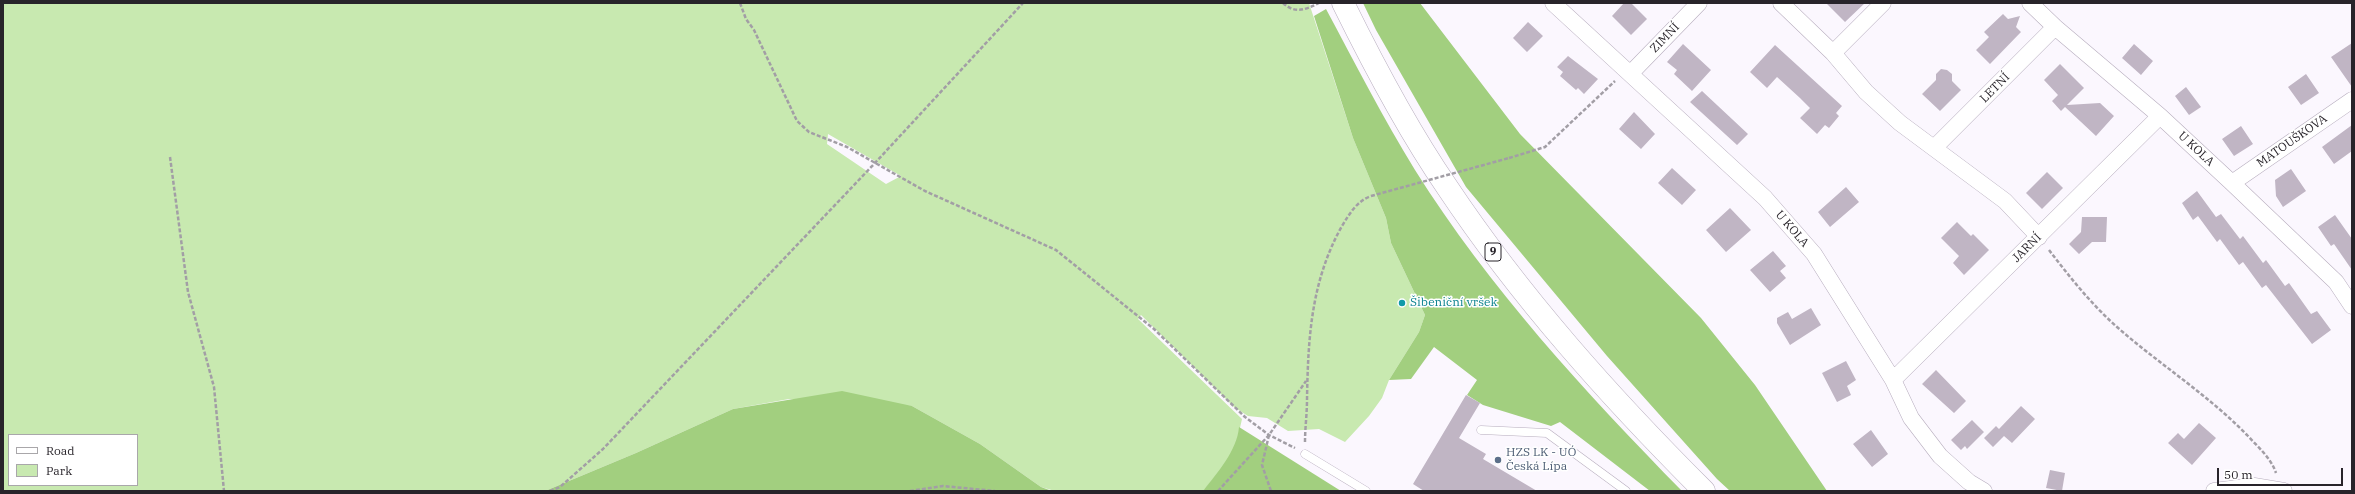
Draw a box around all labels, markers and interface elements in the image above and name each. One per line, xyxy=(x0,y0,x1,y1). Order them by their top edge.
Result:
street label: ZIMNÍ xyxy=(1647,20,1683,56)
street label: LETNÍ xyxy=(1977,70,2013,106)
street label: MATOUŠKOVA xyxy=(2254,111,2330,171)
street label: U KOLA xyxy=(2175,129,2217,169)
street label: U KOLA xyxy=(1772,208,1812,250)
street label: JARNÍ xyxy=(2010,231,2044,265)
road number: 9 xyxy=(1485,243,1501,261)
place label: Šibeniční vršek xyxy=(1410,296,1497,310)
marker: Šibeniční vršek xyxy=(1397,298,1407,308)
legend xyxy=(8,434,138,486)
text: Road xyxy=(46,443,75,458)
place label: HZS LK - UÓ Česká Lípa xyxy=(1506,446,1576,474)
marker: HZS LK - UÓ Česká Lípa xyxy=(1493,455,1503,465)
scale bar xyxy=(2219,460,2345,486)
text: Park xyxy=(46,463,72,478)
text: 50 m xyxy=(2224,467,2253,482)

